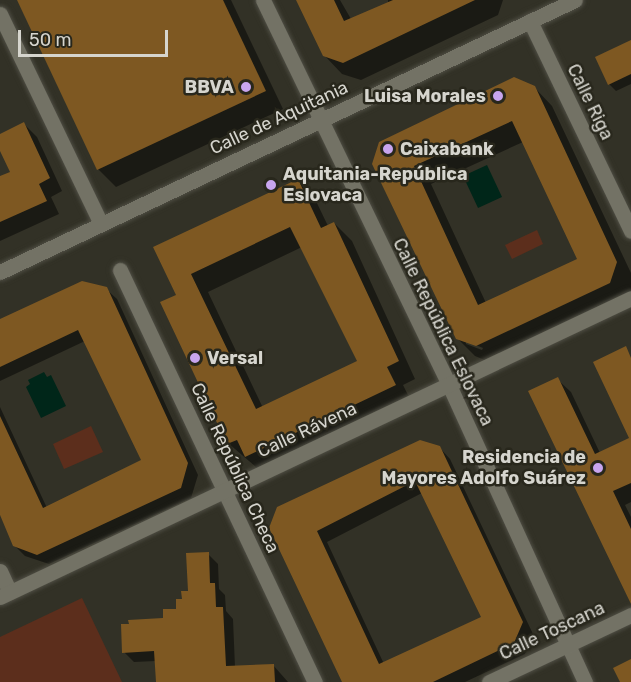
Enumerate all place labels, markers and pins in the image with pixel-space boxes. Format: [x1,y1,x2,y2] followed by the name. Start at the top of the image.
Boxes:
[185,76,234,98] place label: BBVA
[239,80,253,94] marker: BBVA
[364,85,486,107] place label: Luisa Morales
[491,89,505,103] marker: Luisa Morales
[400,138,494,160] place label: Caixabank
[381,142,395,156] marker: Caixabank
[283,164,468,207] place label: Aquitania-República Eslovaca
[264,178,278,192] marker: Aquitania-República Eslovaca
[207,347,263,369] place label: Versal
[188,351,202,365] marker: Versal
[381,447,586,490] place label: Residencia de Mayores Adolfo Suárez
[591,461,605,475] marker: Residencia de Mayores Adolfo Suárez

